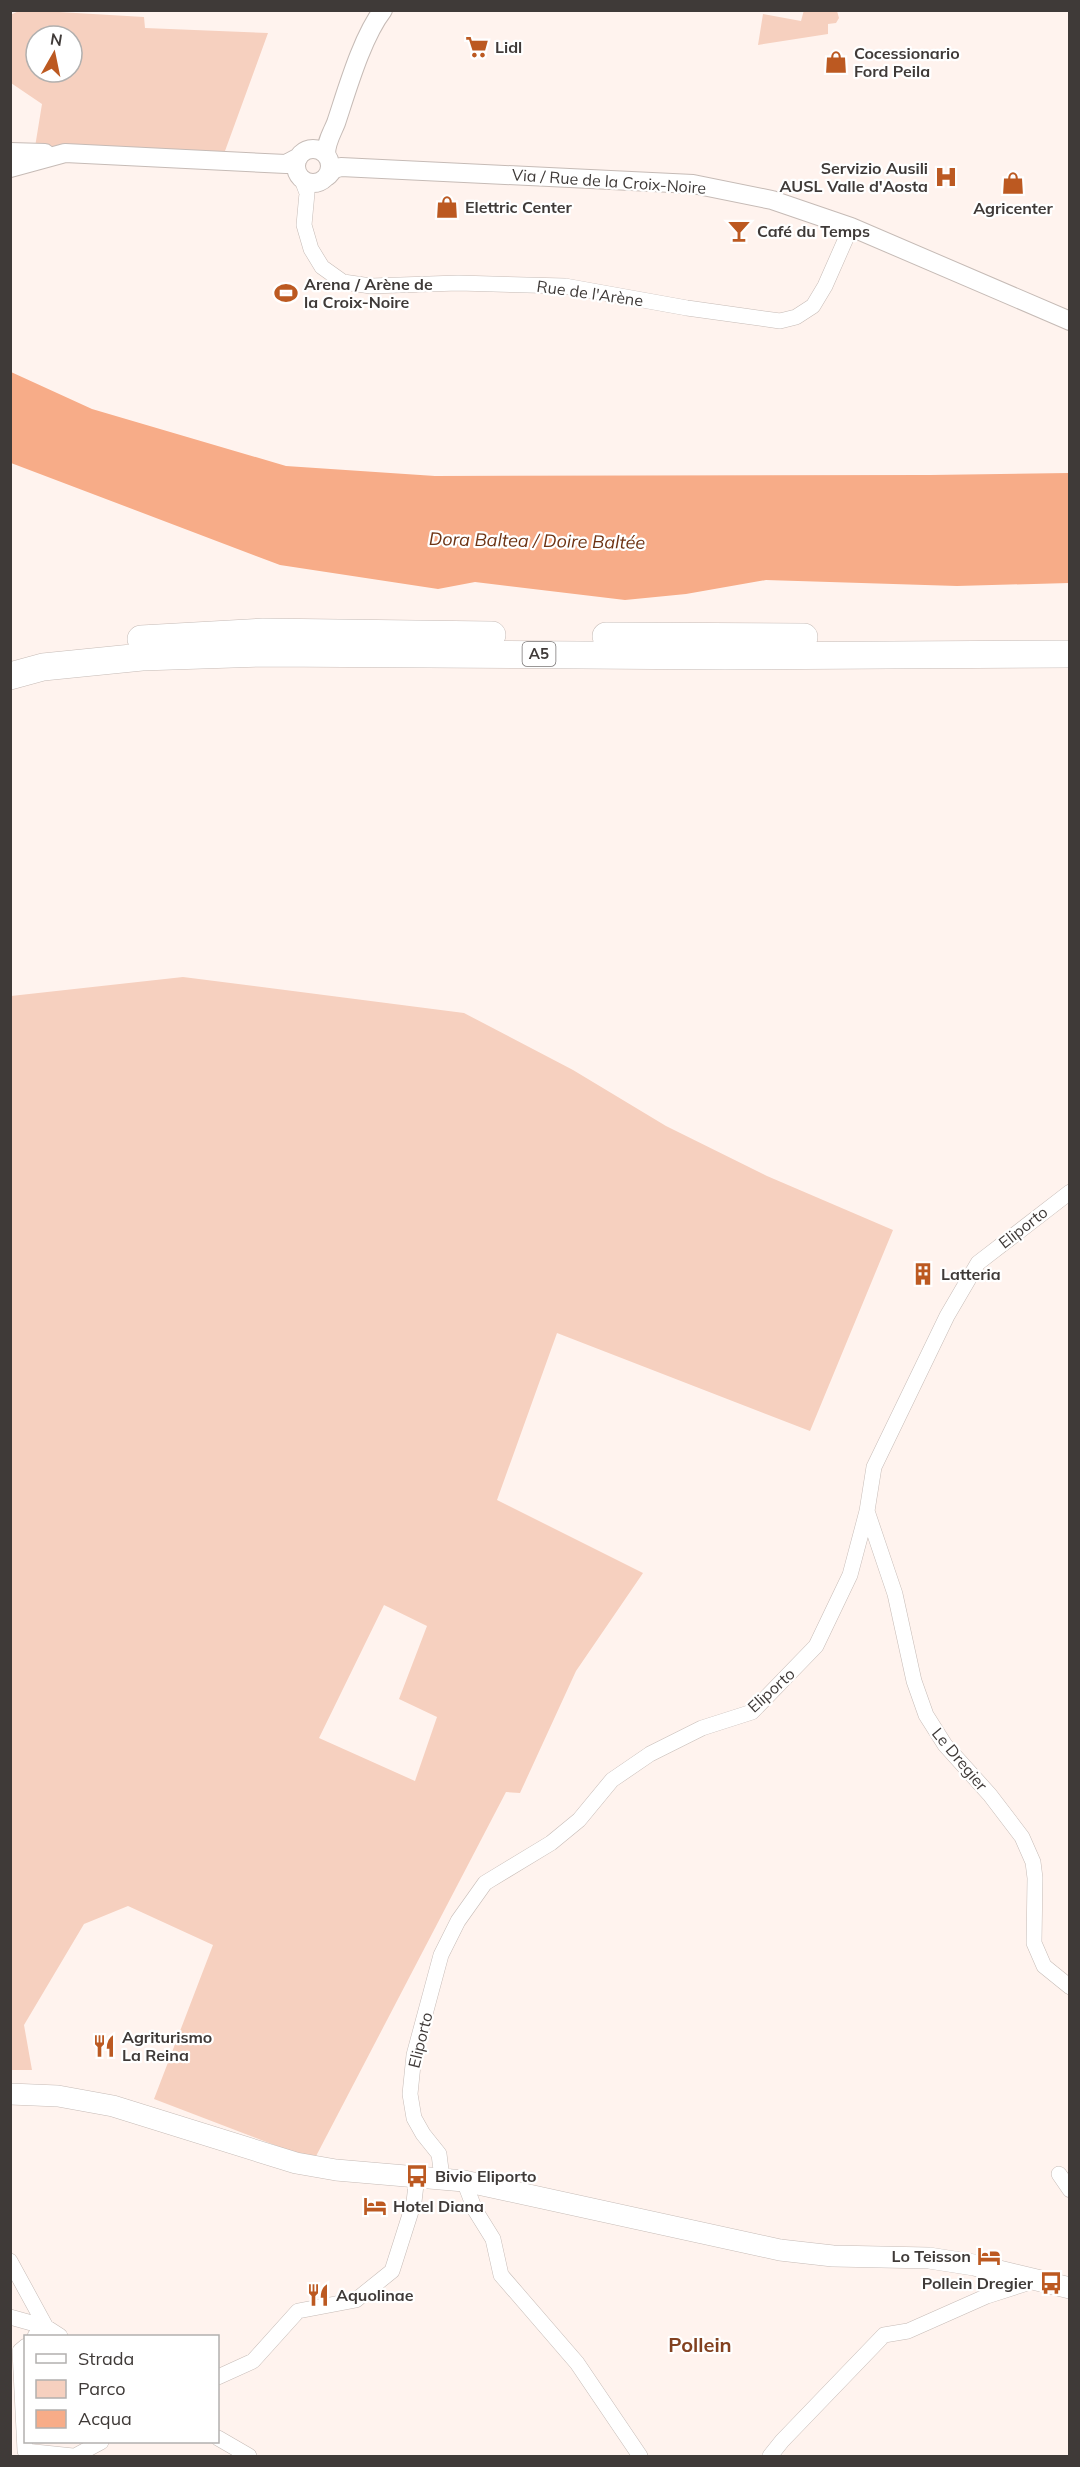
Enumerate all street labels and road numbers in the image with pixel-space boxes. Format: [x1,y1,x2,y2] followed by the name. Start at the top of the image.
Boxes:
[511,164,707,198] street label: Via / Rue de la Croix-Noire
[535,276,645,310] street label: Rue de l'Arène
[522,642,556,666] road number: A5
[995,1202,1051,1252] street label: Eliporto
[743,1664,799,1716] street label: Eliporto
[928,1724,992,1795] street label: Le Dregier
[403,2010,437,2070] street label: Eliporto

